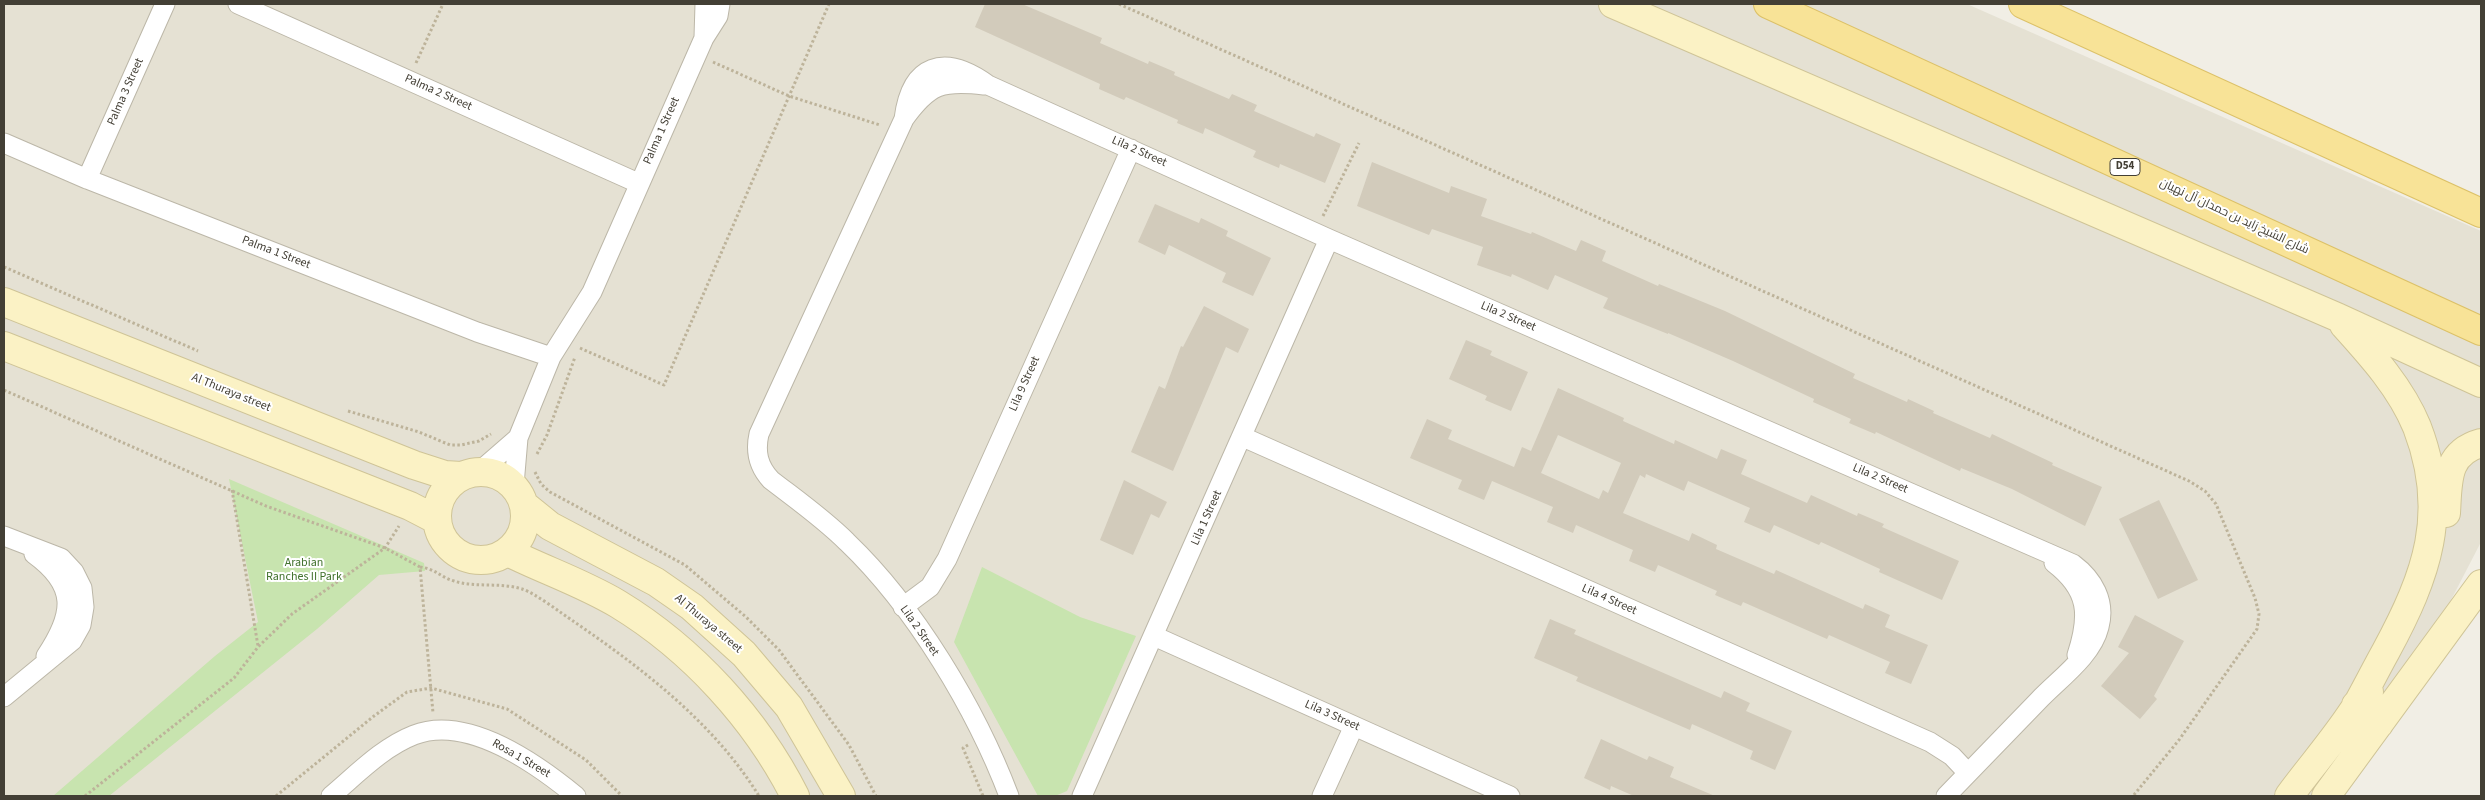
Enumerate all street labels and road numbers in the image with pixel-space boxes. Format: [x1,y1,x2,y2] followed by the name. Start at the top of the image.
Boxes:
[105,56,147,128] street label: Palma 3 Street
[402,72,474,114] street label: Palma 2 Street
[641,95,683,167] street label: Palma 1 Street
[1109,133,1169,171] street label: Lila 2 Street
[2110,158,2140,176] road number: D54
[2157,176,2311,258] street label: شارع الشيخ زايد بن حمدان آل نهيان
[240,233,312,273] street label: Palma 1 Street
[1478,299,1538,335] street label: Lila 2 Street
[1006,354,1044,414] street label: Lila 9 Street
[189,371,273,415] street label: Al Thuraya street
[1850,461,1910,497] street label: Lila 2 Street
[1188,488,1226,548] street label: Lila 1 Street
[1579,581,1639,619] street label: Lila 4 Street
[671,592,745,656] street label: Al Thuraya street
[896,603,942,659] street label: Lila 2 Street
[1302,697,1362,735] street label: Lila 3 Street
[489,736,553,782] street label: Rosa 1 Street

